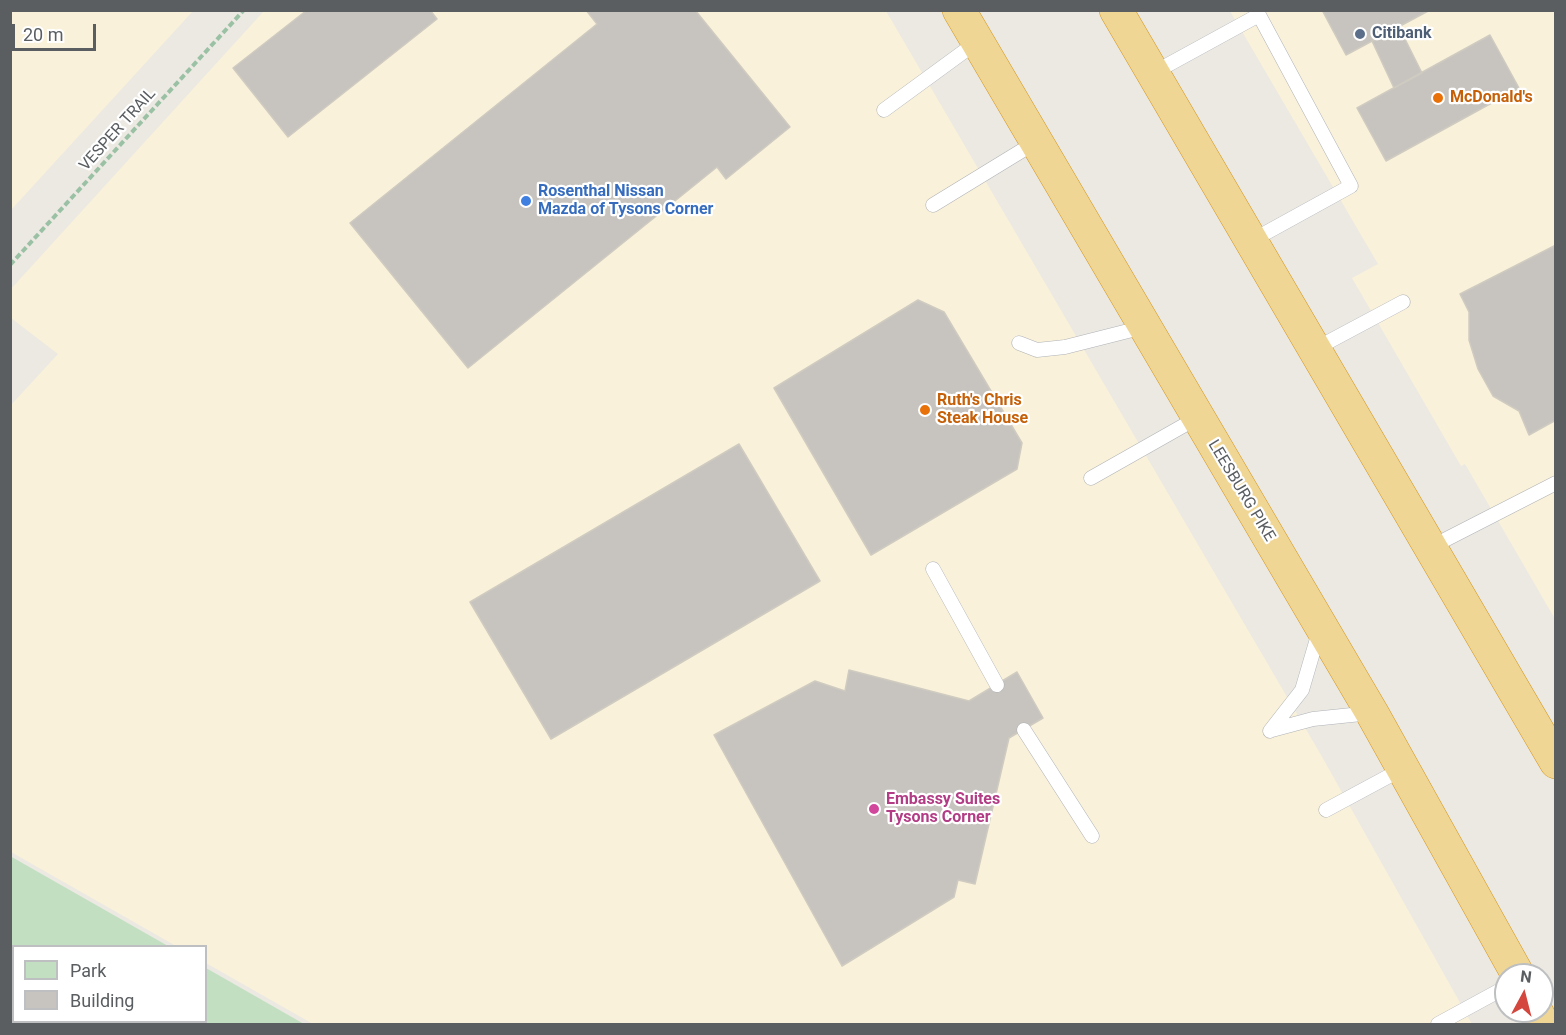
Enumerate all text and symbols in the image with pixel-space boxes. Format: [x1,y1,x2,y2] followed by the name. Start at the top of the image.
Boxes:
[15,12,99,50] scale bar
[23,24,63,45] text: 20 m
[1372,24,1431,44] place label: Citibank
[1353,27,1367,41] marker: Citibank
[76,85,160,175] street label: VESPER TRAIL
[1450,88,1533,108] place label: McDonald's
[1431,91,1445,105] marker: McDonald's
[538,182,713,220] place label: Rosenthal Nissan Mazda of Tysons Corner
[519,194,533,208] marker: Rosenthal Nissan Mazda of Tysons Corner
[937,391,1028,429] place label: Ruth's Chris Steak House
[918,403,932,417] marker: Ruth's Chris Steak House
[1203,437,1279,545] street label: LEESBURG PIKE
[886,790,1000,828] place label: Embassy Suites Tysons Corner
[867,802,881,816] marker: Embassy Suites Tysons Corner
[12,945,207,1023] legend
[70,960,106,981] text: Park
[1494,963,1554,1023] north arrow
[1519,967,1533,987] text: N
[70,990,134,1011] text: Building

